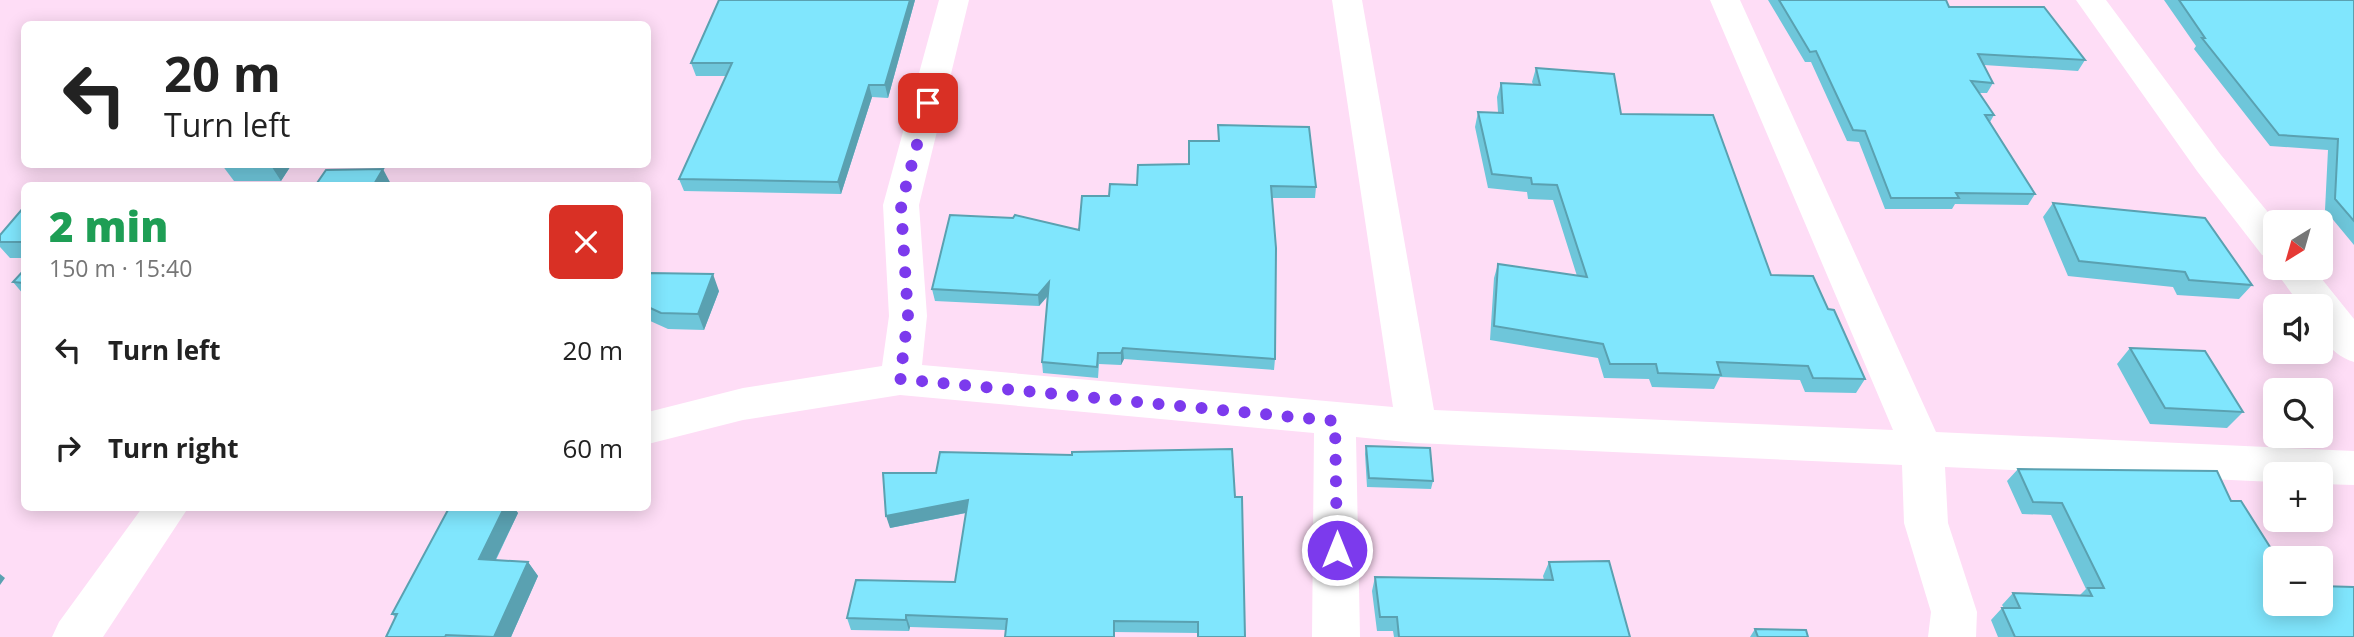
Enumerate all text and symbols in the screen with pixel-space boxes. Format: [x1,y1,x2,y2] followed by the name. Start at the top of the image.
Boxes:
[164,40,281,106] text: 20 m
[49,49,140,140] icon: left
[898,73,958,133] pin
[909,84,947,122] icon: arrive
[164,103,290,146] text: Turn left
[49,197,168,254] text: 2 min
[549,205,623,279] button: close
[2263,210,2333,280] north arrow
[2263,210,2333,616] map controls
[49,252,192,284] text: 150 m · 15:40
[2263,294,2333,364] button: sound
[49,331,87,369] icon: left
[108,332,220,368] text: Turn left
[562,332,623,368] text: 20 m
[2263,378,2333,448] button: search
[49,429,87,467] icon: right
[108,430,239,466] text: Turn right
[562,430,623,466] text: 60 m
[2263,462,2333,532] button: +
[1300,513,1374,587] position arrow
[2263,546,2333,616] button: −

